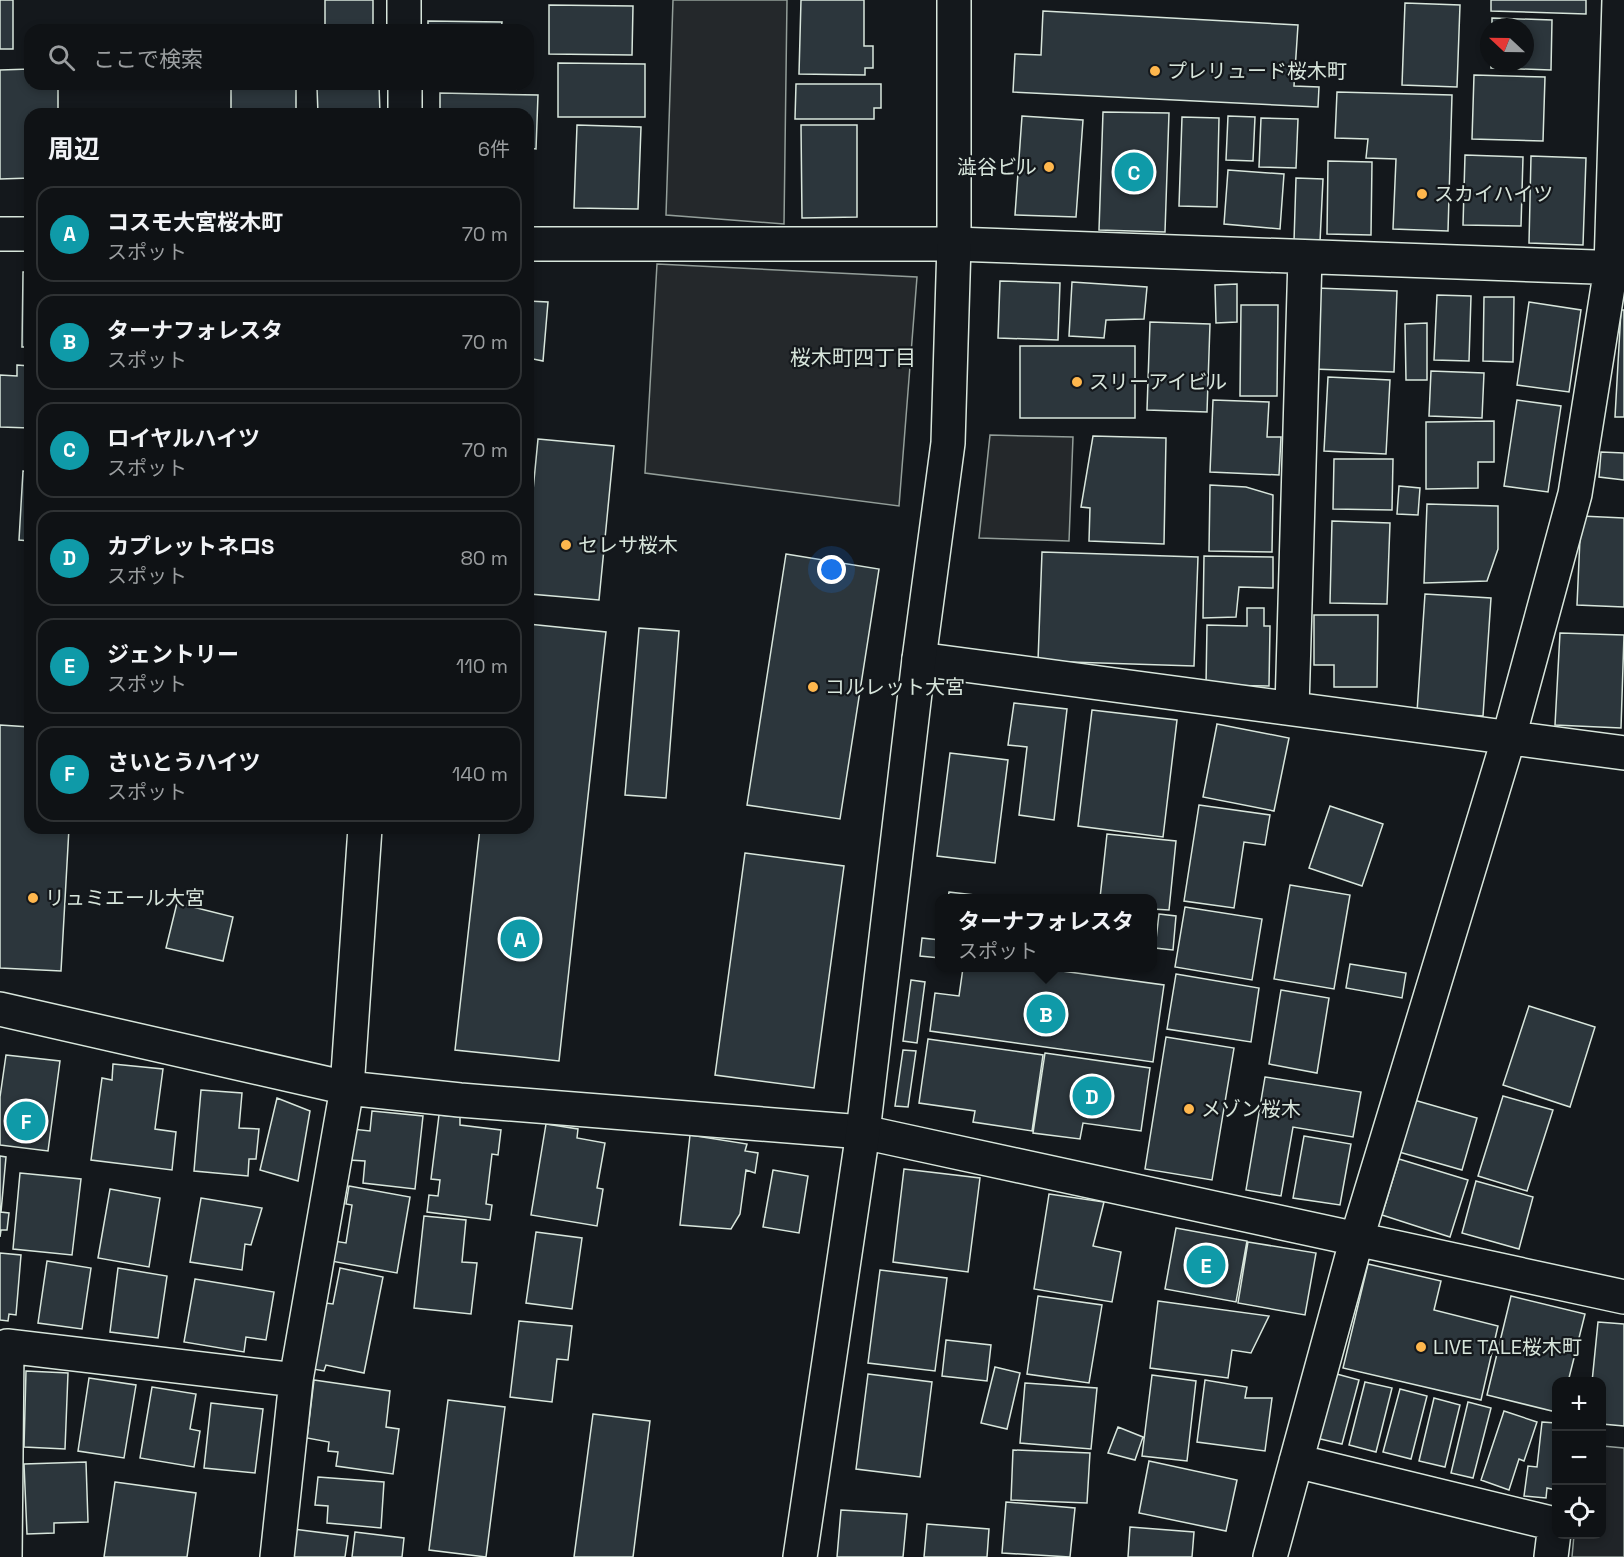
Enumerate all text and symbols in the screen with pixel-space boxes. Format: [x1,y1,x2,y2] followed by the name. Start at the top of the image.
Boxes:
[1480,18,1534,72] north arrow
[24,24,534,90] search box
[45,41,78,74] icon: search
[93,45,203,73] text: ここで検索
[1167,58,1347,84] place label: プレリュード桜木町
[1148,64,1162,78] marker: プレリュード桜木町
[48,132,100,166] text: 周辺
[478,136,510,162] text: 6件
[1114,150,1154,195] pin: C
[957,154,1037,180] place label: 澁谷ビル
[1042,160,1056,174] marker: 澁谷ビル
[1434,181,1553,207] place label: スカイハイツ
[1415,187,1429,201] marker: スカイハイツ
[107,208,283,236] text: コスモ大宮桜木町
[63,221,76,247] text: A
[462,221,508,247] text: 70 m
[107,239,187,265] text: スポット
[107,316,283,344] text: ターナフォレスタ
[63,329,76,355] text: B
[462,329,508,355] text: 70 m
[790,344,916,371] district label: 桜木町四丁目
[107,347,187,373] text: スポット
[1089,369,1227,395] place label: スリーアイビル
[1070,375,1084,389] marker: スリーアイビル
[107,424,260,452] text: ロイヤルハイツ
[63,437,76,463] text: C
[462,437,508,463] text: 70 m
[107,455,187,481] text: スポット
[107,532,274,560] text: カプレットネロS
[578,532,678,558] place label: セレサ桜木
[559,538,573,552] marker: セレサ桜木
[63,545,76,571] text: D
[460,545,508,571] text: 80 m
[817,555,846,584] your location
[107,563,187,589] text: スポット
[107,640,239,668] text: ジェントリー
[64,653,75,679] text: E
[456,653,508,679] text: 110 m
[107,671,187,697] text: スポット
[825,674,965,700] place label: コルレット大宮
[806,680,820,694] marker: コルレット大宮
[107,748,261,776] text: さいとうハイツ
[64,761,75,787] text: F
[452,761,508,787] text: 140 m
[107,779,187,805] text: スポット
[45,885,205,911] place label: リュミエール大宮
[26,891,40,905] marker: リュミエール大宮
[935,894,1157,972] popup
[958,907,1134,935] text: ターナフォレスタ
[500,916,540,962] pin: A
[958,938,1038,964] text: スポット
[1026,992,1066,1036] pin: B
[1072,1074,1112,1118] pin: D
[1201,1096,1301,1122] place label: メゾン桜木
[6,1098,46,1144] pin: F
[1182,1102,1196,1116] marker: メゾン桜木
[1186,1242,1226,1288] pin: E
[1433,1334,1582,1360] place label: LIVE TALE桜木町
[1414,1340,1428,1354] marker: LIVE TALE桜木町
[1552,1377,1606,1539] map controls
[1552,1377,1606,1431] button: +
[1552,1431,1606,1485] button: −
[1552,1485,1606,1539] button: locate

